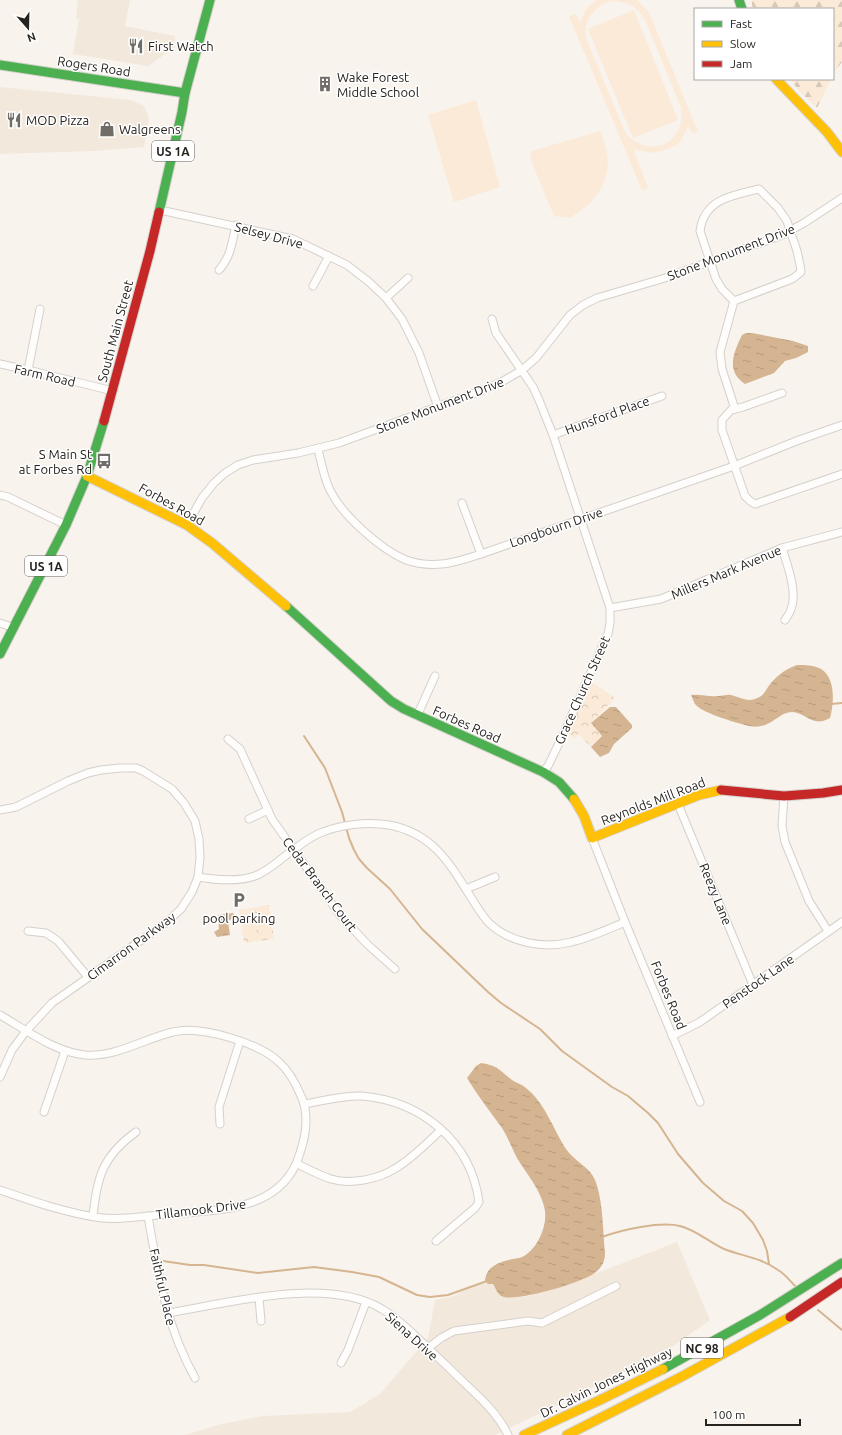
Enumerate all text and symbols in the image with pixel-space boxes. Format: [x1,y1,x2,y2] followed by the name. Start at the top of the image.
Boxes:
[8,8,48,48] north arrow
[694,8,834,80] legend
[730,17,752,30] text: Fast
[26,30,37,44] text: N
[127,37,145,55] restaurant icon: First Watch
[730,37,756,50] text: Slow
[148,39,214,53] place label: First Watch
[56,53,132,79] street label: Rogers Road
[730,57,752,70] text: Jam
[337,70,420,99] place label: Wake Forest Middle School
[316,75,334,93] building icon: Wake Forest Middle School
[5,111,23,129] restaurant icon: MOD Pizza
[26,113,89,127] place label: MOD Pizza
[98,120,116,138] shop icon: Walgreens
[119,122,181,136] place label: Walgreens
[152,141,194,161] road number: US 1A
[233,219,305,251] street label: Selsey Drive
[665,221,797,283] street label: Stone Monument Drive
[95,278,135,384] street label: South Main Street
[13,361,77,389] street label: Farm Road
[374,374,506,436] street label: Stone Monument Drive
[563,393,651,437] street label: Hunsford Place
[19,447,92,476] place label: S Main St at Forbes Rd
[95,452,113,470] bus stop icon: S Main St at Forbes Rd
[137,480,207,528] street label: Forbes Road
[507,504,605,550] street label: Longbourn Drive
[669,542,783,602] street label: Millers Mark Avenue
[25,556,67,576] road number: US 1A
[552,634,612,746] street label: Grace Church Street
[431,703,503,745] street label: Forbes Road
[599,775,707,827] street label: Reynolds Mill Road
[280,834,360,934] street label: Cedar Branch Court
[697,861,735,927] street label: Reezy Lane
[230,891,248,909] parking icon: pool parking
[84,909,178,983] street label: Cimarron Parkway
[202,911,276,925] place label: pool parking
[720,951,796,1011] street label: Penstock Lane
[649,959,689,1031] street label: Forbes Road
[155,1197,247,1221] street label: Tillamook Drive
[147,1247,179,1327] street label: Faithful Place
[383,1309,441,1363] street label: Siena Drive
[681,1338,723,1358] road number: NC 98
[538,1344,674,1420] street label: Dr. Calvin Jones Highway
[706,1401,800,1427] scale bar
[712,1408,745,1421] text: 100 m

